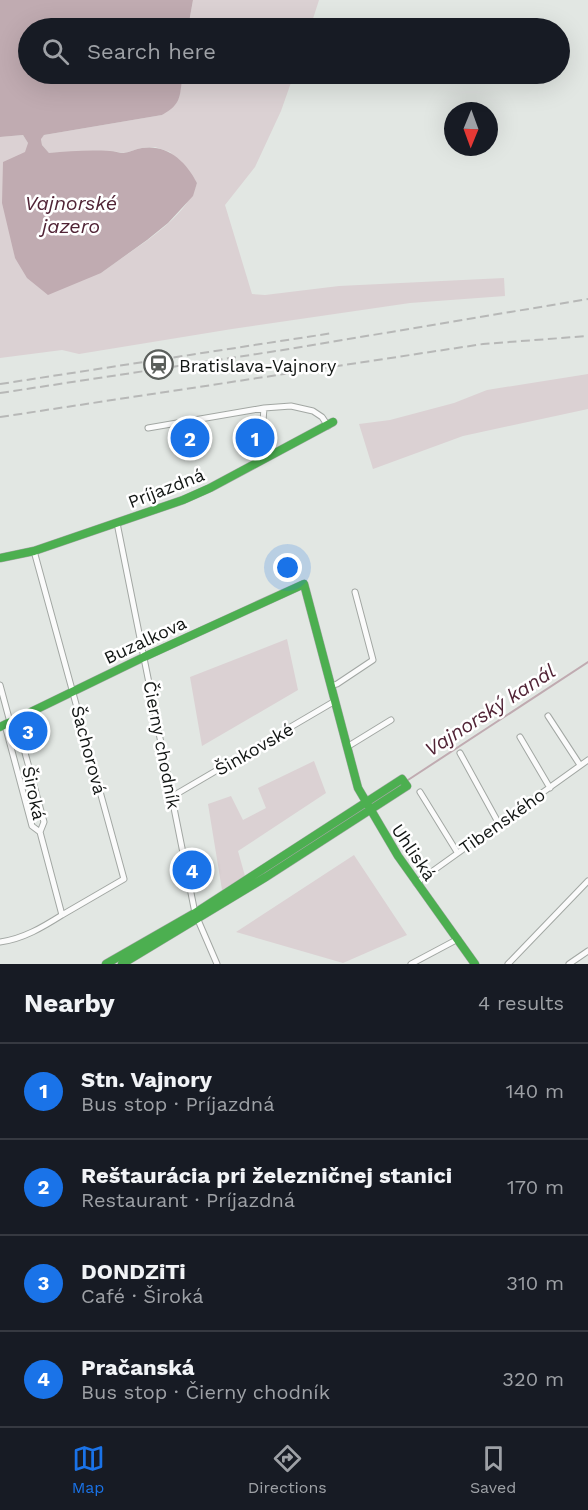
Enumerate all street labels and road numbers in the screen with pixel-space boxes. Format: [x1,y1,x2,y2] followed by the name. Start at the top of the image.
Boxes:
[125,464,207,512] street label: Príjazdná
[101,612,189,668] street label: Buzalkova
[139,679,185,811] street label: Čierny chodník
[67,703,111,797] street label: Šachorová
[211,718,297,780] street label: Šinkovské
[18,764,50,822] street label: Široká
[455,784,549,858] street label: Tibenského
[387,820,441,884] street label: Uhliská

